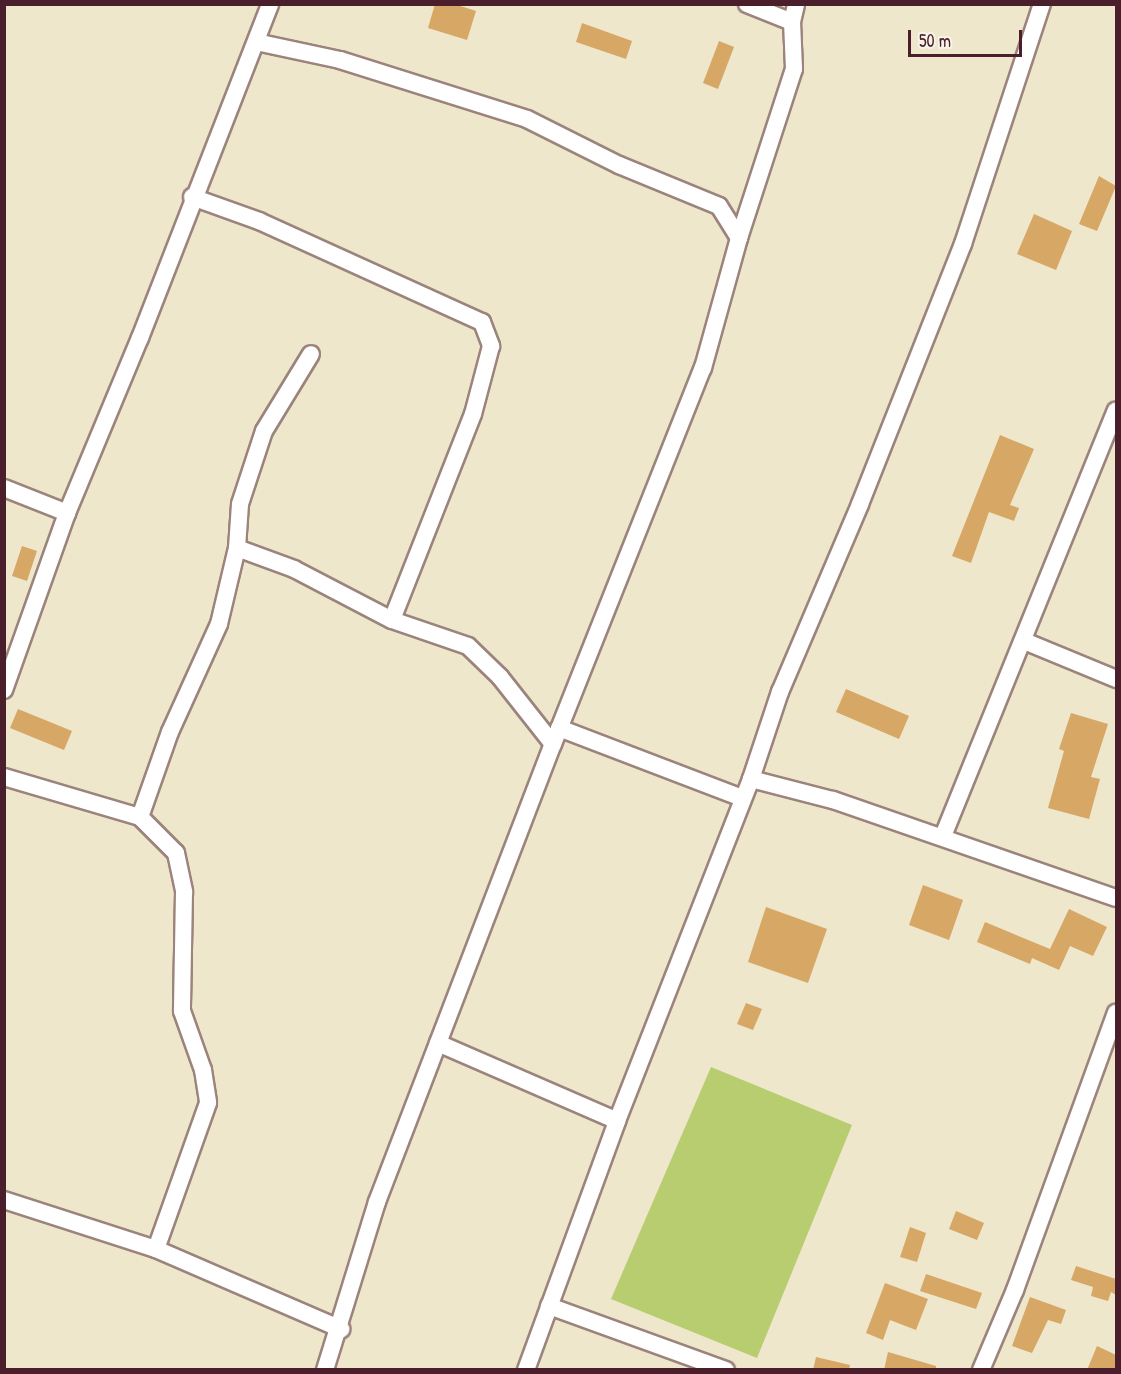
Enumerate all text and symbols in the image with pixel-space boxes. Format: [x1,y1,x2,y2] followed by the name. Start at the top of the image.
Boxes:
[911,18,1025,56] scale bar
[919,28,951,53] text: 50 m

